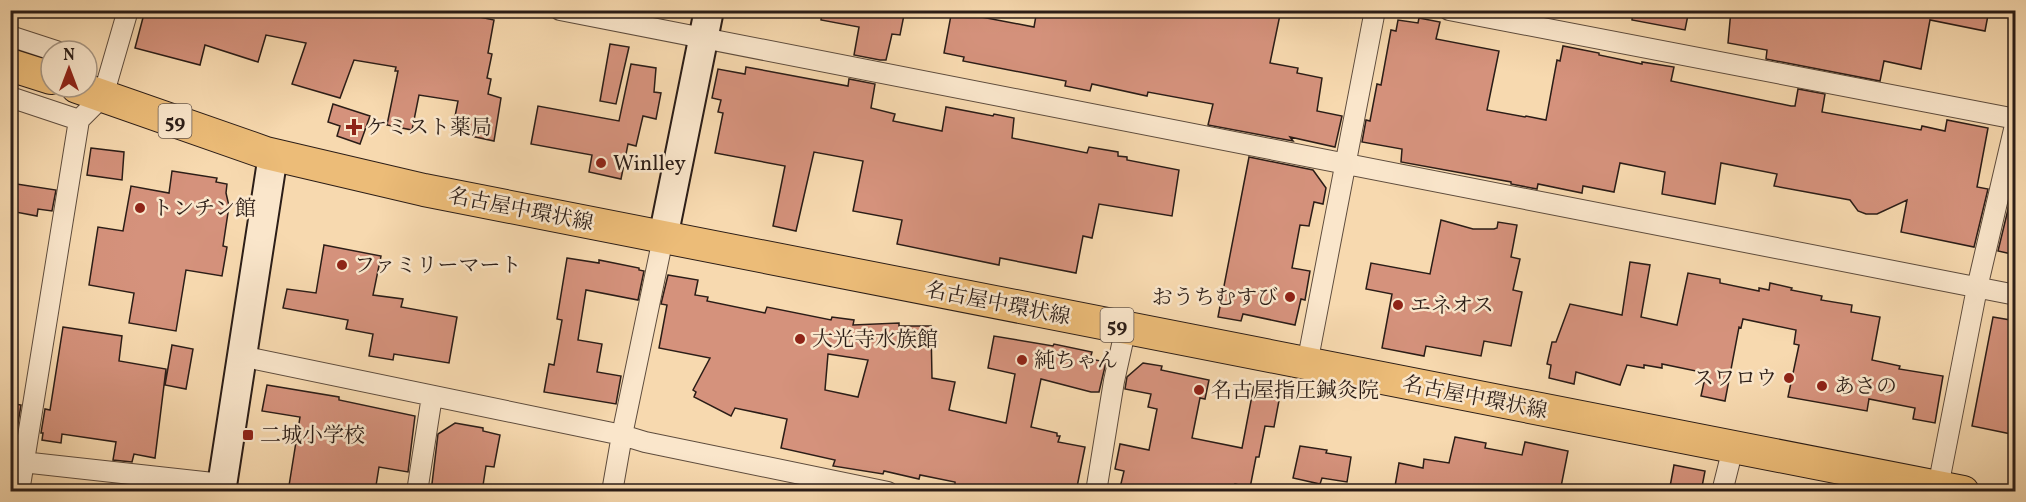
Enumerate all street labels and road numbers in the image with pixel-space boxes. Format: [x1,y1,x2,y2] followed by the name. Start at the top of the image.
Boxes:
[158,104,192,138] road number: 59
[446,182,596,239] street label: 名古屋中環状線
[923,276,1073,333] street label: 名古屋中環状線
[1100,308,1134,342] road number: 59
[1400,370,1550,427] street label: 名古屋中環状線

